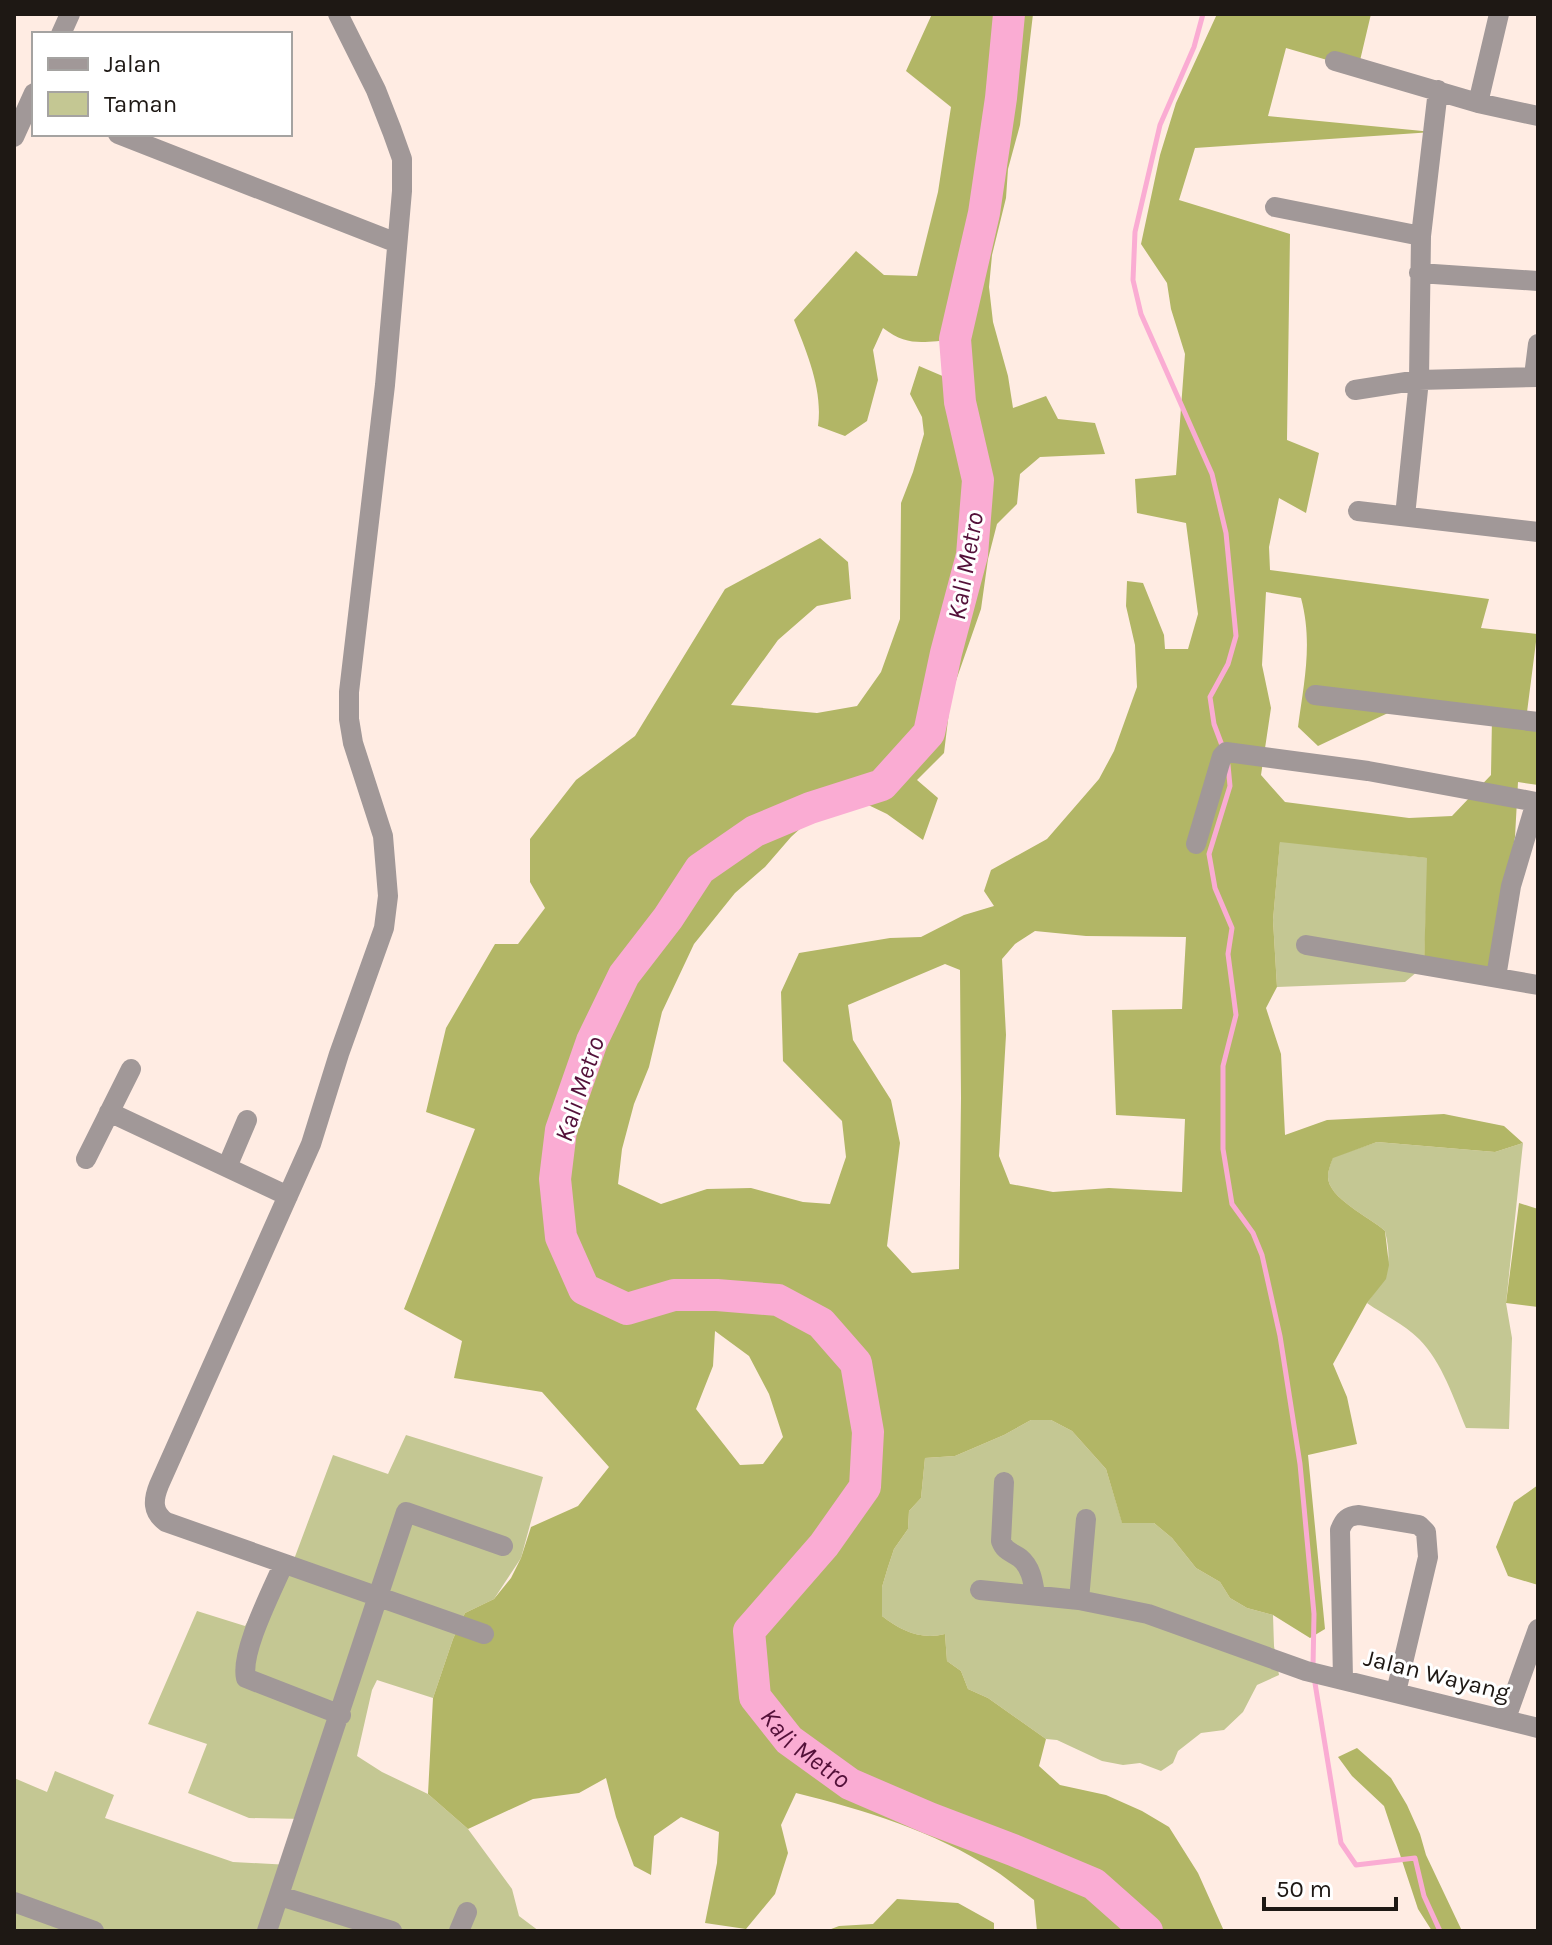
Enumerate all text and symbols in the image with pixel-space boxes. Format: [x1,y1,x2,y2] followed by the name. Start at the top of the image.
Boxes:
[32,32,292,136] legend
[104,50,161,78] text: Jalan
[104,90,177,118] text: Taman
[941,510,990,622] water label: Kali Metro
[548,1032,611,1146] water label: Kali Metro
[1361,1643,1513,1707] street label: Jalan Wayang
[754,1702,856,1795] water label: Kali Metro
[1264,1861,1396,1911] scale bar
[1276,1875,1332,1903] text: 50 m

